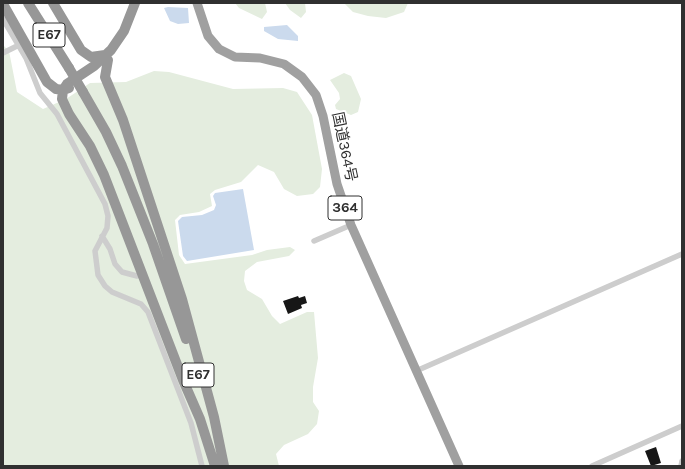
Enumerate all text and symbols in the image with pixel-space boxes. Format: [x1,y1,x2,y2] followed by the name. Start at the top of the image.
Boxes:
[33,23,65,47] road number: E67
[328,110,360,184] street label: 国道364号
[328,196,362,220] road number: 364
[182,363,214,387] road number: E67

